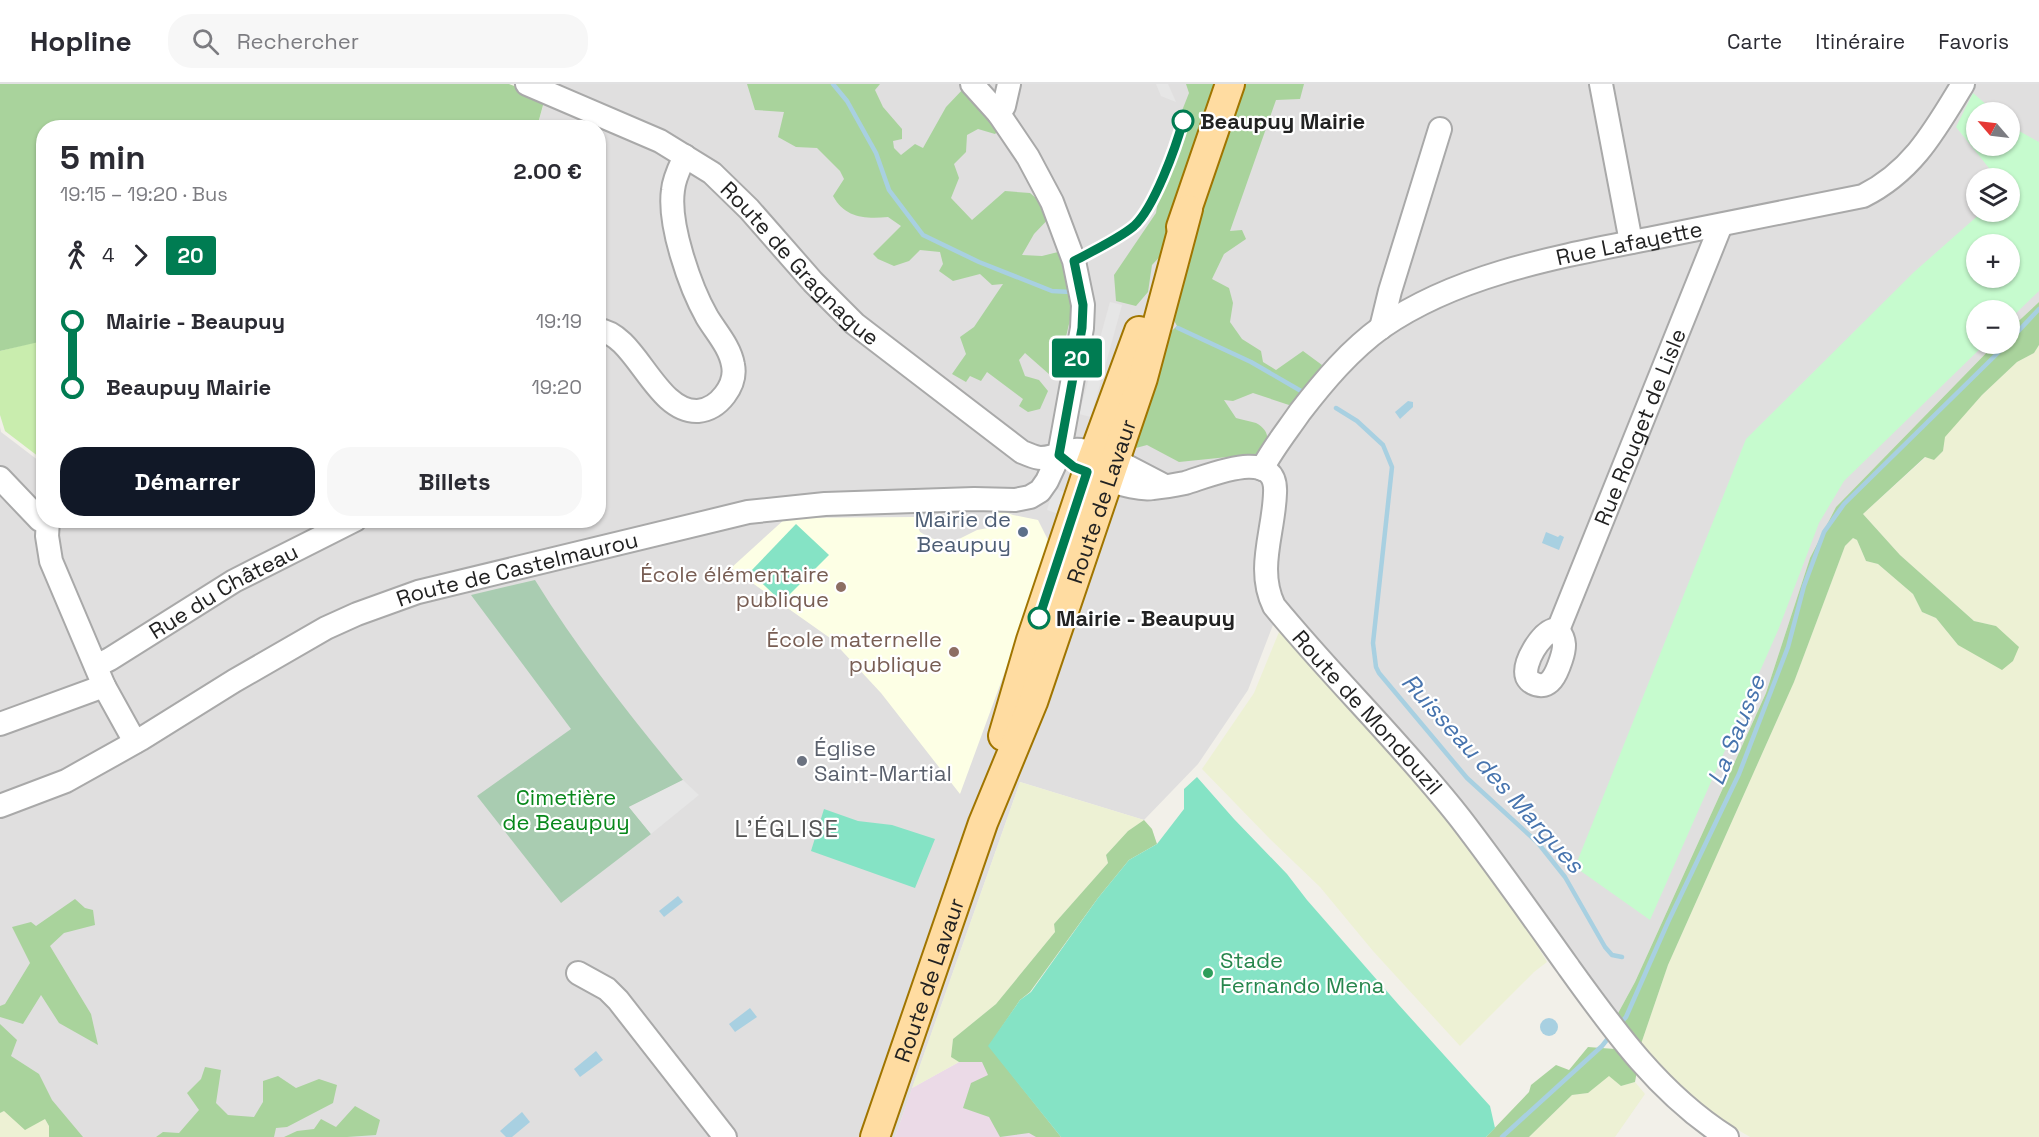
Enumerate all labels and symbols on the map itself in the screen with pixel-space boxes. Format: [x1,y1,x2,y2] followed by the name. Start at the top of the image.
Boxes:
[1966,102,2020,156] north arrow
[1200,107,1365,135] place label: Beaupuy Mairie
[1172,110,1194,132] marker: Beaupuy Mairie
[715,175,885,352] street label: Route de Gragnague
[1553,214,1705,271] street label: Rue Lafayette
[1588,324,1692,529] street label: Rue Rouget de Lisle
[1050,338,1104,378] line badge: 20
[1060,415,1142,587] street label: Route de Lavaur
[914,505,1011,558] place label: Mairie de Beaupuy
[392,525,641,613] street label: Route de Castelmaurou
[1016,525,1030,539] marker: Mairie de Beaupuy
[144,537,302,645] street label: Rue du Château
[640,560,829,613] place label: École élémentaire publique
[834,580,848,594] marker: École élémentaire publique
[1056,604,1235,632] place label: Mairie - Beaupuy
[1028,607,1050,629] marker: Mairie - Beaupuy
[1286,624,1449,800] street label: Route de Mondouzil
[767,625,942,678] place label: École maternelle publique
[947,645,961,659] marker: École maternelle publique
[1395,667,1592,880] water label: Ruisseau des Margues
[1700,670,1772,789] water label: La Sausse
[814,734,952,787] place label: Église Saint-Martial
[795,754,809,768] marker: Église Saint-Martial
[502,783,630,836] park label: Cimetière de Beaupuy
[734,813,840,844] district label: L'ÉGLISE
[888,894,970,1066] street label: Route de Lavaur
[1220,946,1385,999] place label: Stade Fernando Mena
[1201,966,1215,980] marker: Stade Fernando Mena

